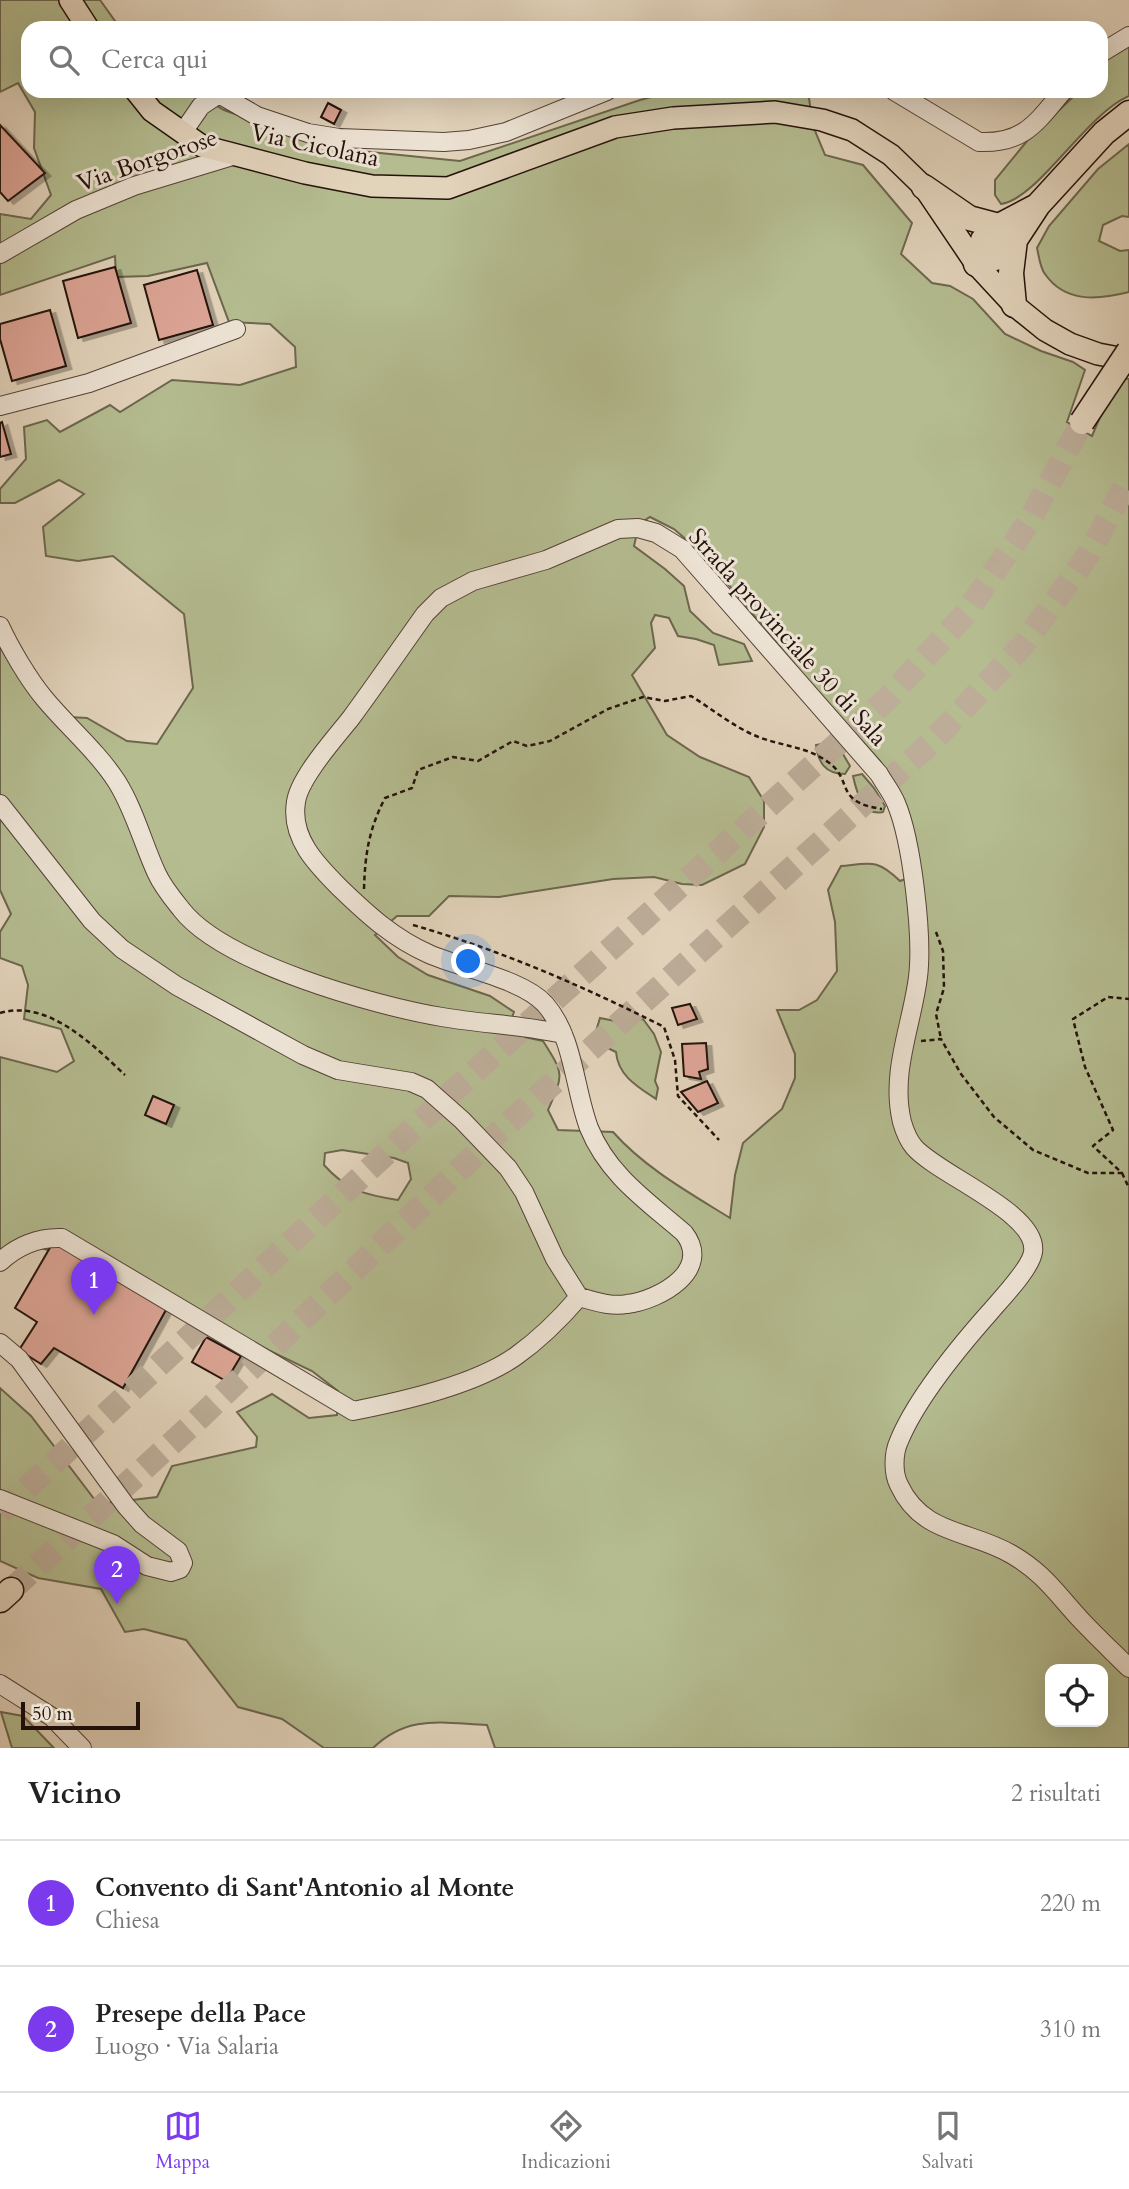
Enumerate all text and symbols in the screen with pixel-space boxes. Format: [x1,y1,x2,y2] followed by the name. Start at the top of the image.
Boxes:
[21,21,1108,98] search box
[45,41,83,79] icon: search
[101,42,208,77] text: Cerca qui
[248,116,383,175] street label: Via Cicolana
[73,121,222,200] street label: Via Borgorose
[681,521,895,754] street label: Strada provinciale 30 di Sala
[451,944,485,978] your location
[71,1257,117,1315] pin: 1
[94,1546,140,1604] pin: 2
[1045,1664,1108,1727] map controls
[1045,1664,1108,1727] button: locate
[21,1699,140,1731] scale bar
[32,1701,73,1727] text: 50 m
[28,1773,121,1814] text: Vicino
[1011,1778,1101,1809] text: 2 risultati
[95,1870,514,1905] text: Convento di Sant'Antonio al Monte
[45,1888,57,1919] text: 1
[1040,1888,1101,1919] text: 220 m
[95,1905,160,1936] text: Chiesa
[95,1996,306,2031] text: Presepe della Pace
[45,2014,57,2045] text: 2
[1040,2014,1101,2045] text: 310 m
[95,2031,279,2062] text: Luogo · Via Salaria
[155,2107,210,2175] tab: Mappa
[521,2107,611,2175] tab: Indicazioni
[922,2107,974,2175] tab: Salvati

